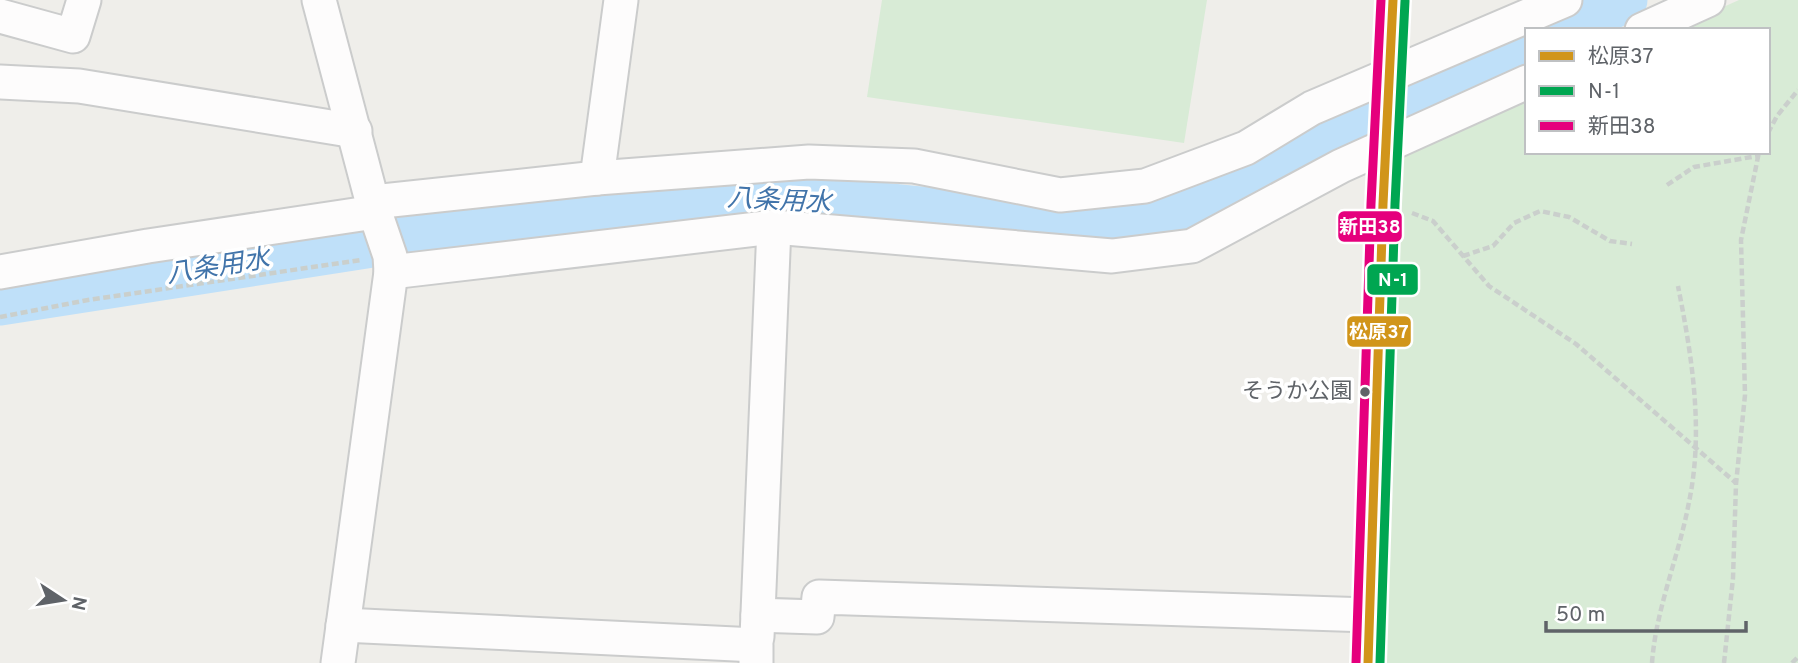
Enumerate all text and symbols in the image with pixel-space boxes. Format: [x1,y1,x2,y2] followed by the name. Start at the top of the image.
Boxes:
[1525,28,1770,154] legend
[1588,44,1653,71] text: 松原37
[1588,79,1620,106] text: N-1
[1588,114,1655,141] text: 新田38
[726,183,835,221] water label: 八条用水
[1337,210,1403,243] line badge: 新田38
[1339,216,1401,240] text: 新田38
[164,243,275,292] water label: 八条用水
[1366,263,1419,296] line badge: N-1
[1378,269,1408,293] text: N-1
[1346,315,1412,348] line badge: 松原37
[1349,321,1409,345] text: 松原37
[1242,379,1352,406] place label: そうか公園
[1358,385,1372,399] marker: そうか公園
[28,565,98,635] north arrow
[1546,590,1745,634] scale bar
[65,594,91,612] text: N
[1556,602,1605,629] text: 50 m

